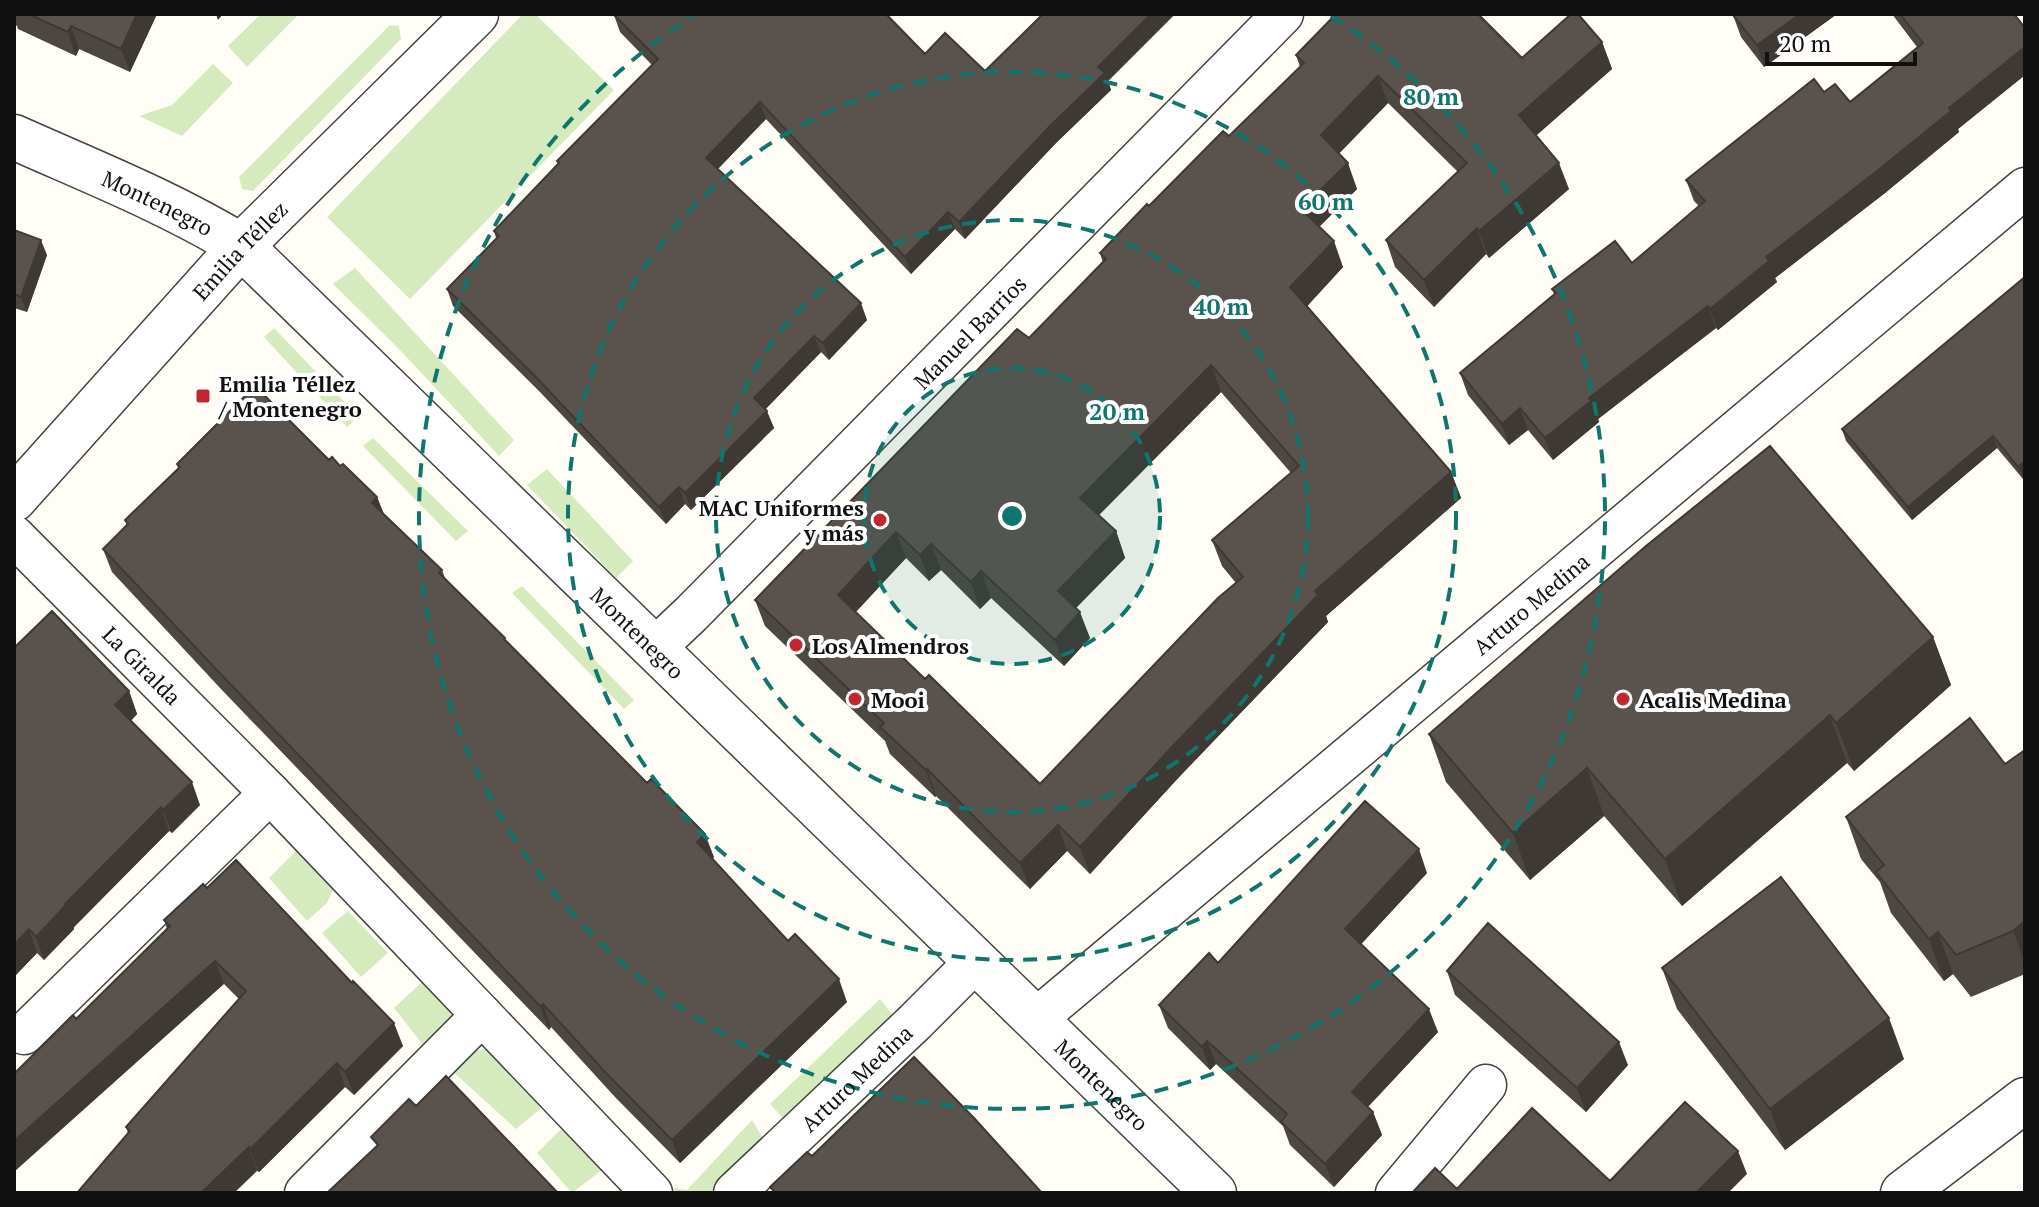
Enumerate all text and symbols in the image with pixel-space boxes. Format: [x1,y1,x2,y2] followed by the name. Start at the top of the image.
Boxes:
[1767,16,1915,66] scale bar
[1779,27,1831,59] text: 20 m
[1403,80,1459,112] text: 80 m
[98,163,219,242] street label: Montenegro
[1298,185,1354,217] text: 60 m
[185,194,293,306] street label: Emilia Téllez
[907,269,1032,395] street label: Manuel Barrios
[1193,290,1249,322] text: 40 m
[217,369,362,423] place label: Emilia Téllez / Montenegro
[194,387,212,405] marker: Emilia Téllez / Montenegro
[1089,395,1145,427] text: 20 m
[699,493,864,547] place label: MAC Uniformes y más
[998,502,1026,530] centre of rings
[871,511,889,529] marker: MAC Uniformes y más
[1466,546,1595,661] street label: Arturo Medina
[585,580,691,685] street label: Montenegro
[97,619,188,711] street label: La Giralda
[812,631,969,660] place label: Los Almendros
[787,636,805,654] marker: Los Almendros
[871,685,925,714] place label: Mooi
[1639,685,1787,714] place label: Acalis Medina
[846,690,864,708] marker: Mooi
[1614,690,1632,708] marker: Acalis Medina
[794,1018,918,1137] street label: Arturo Medina
[1049,1032,1155,1137] street label: Montenegro

